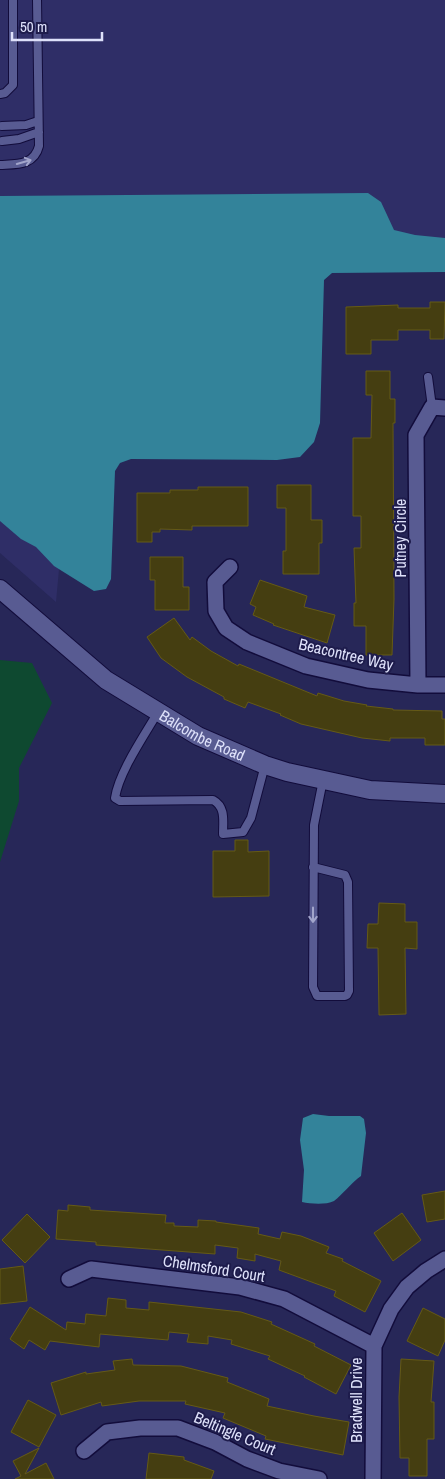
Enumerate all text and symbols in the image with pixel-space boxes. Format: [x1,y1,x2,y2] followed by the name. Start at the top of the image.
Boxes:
[12,10,102,42] scale bar
[20,16,47,37] text: 50 m
[15,157,31,166] one-way arrow
[389,499,411,577] street label: Putney Circle
[297,632,396,676] street label: Beacontree Way
[155,704,249,766] street label: Balcombe Road
[308,907,318,923] one-way arrow
[162,1249,267,1287] street label: Chelmsford Court
[345,1357,367,1443] street label: Bradwell Drive
[191,1406,280,1460] street label: Beltingle Court

